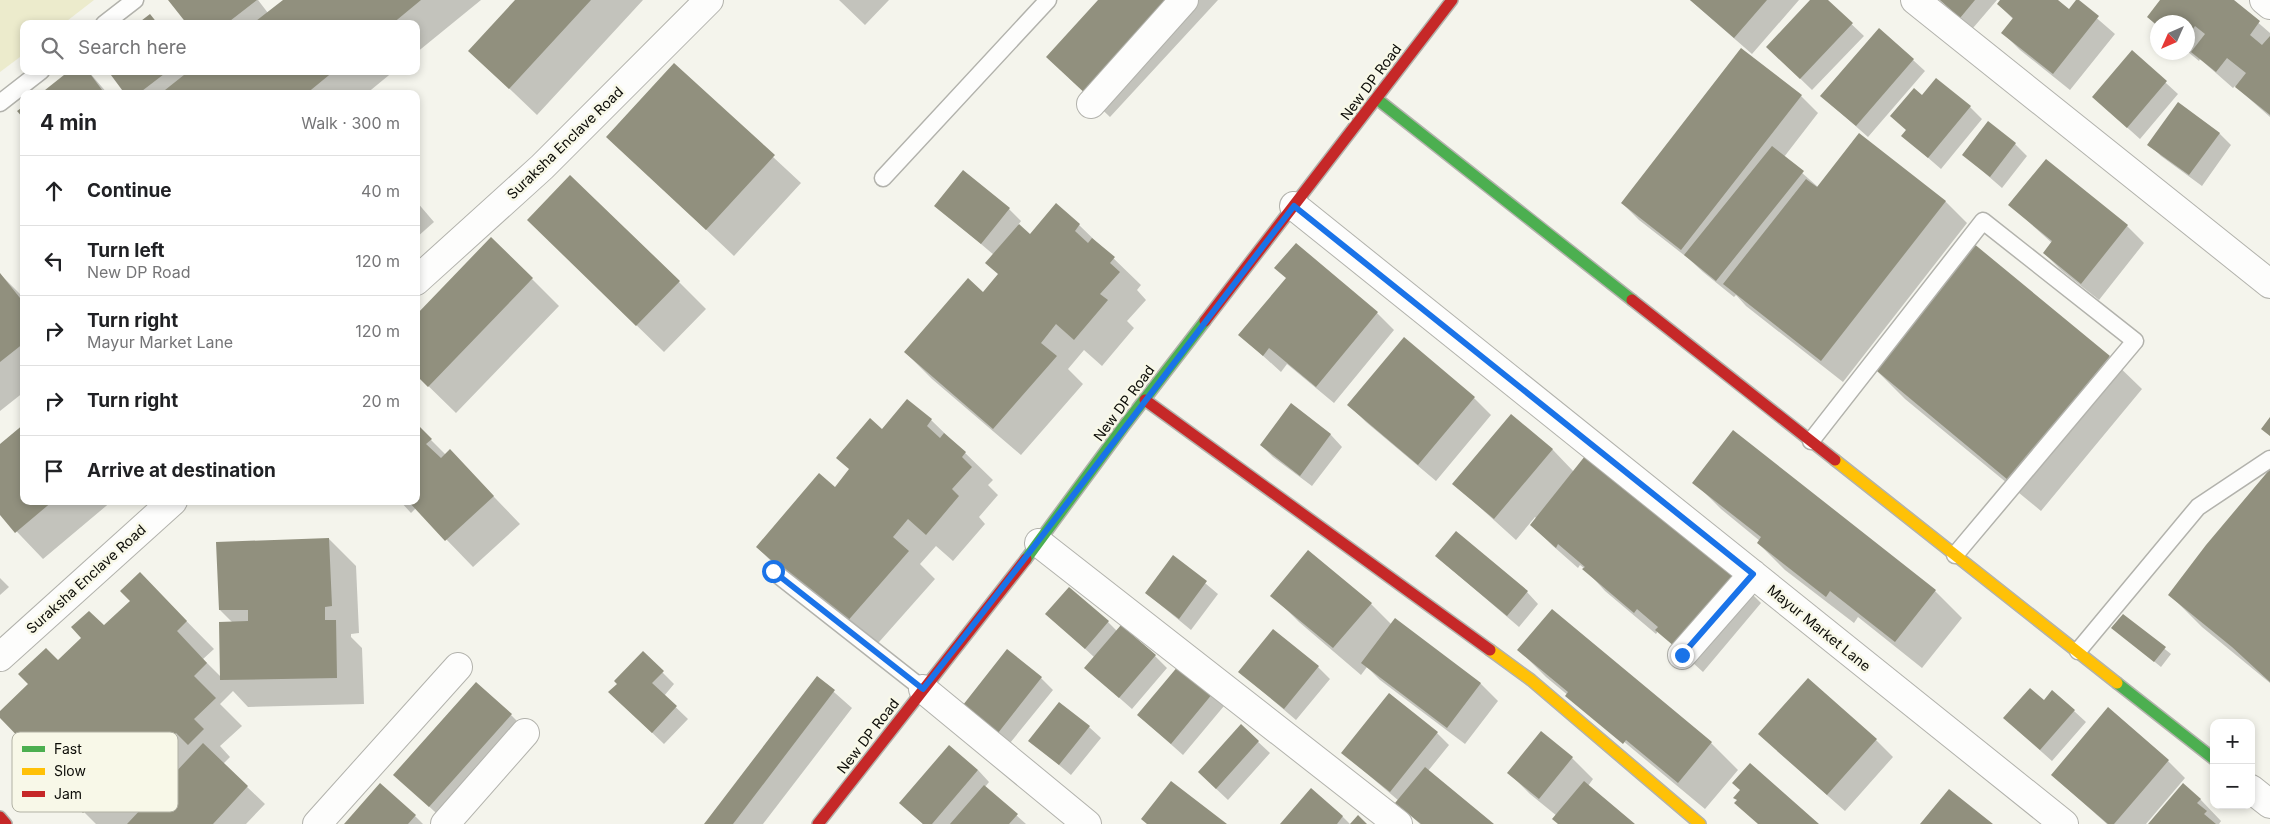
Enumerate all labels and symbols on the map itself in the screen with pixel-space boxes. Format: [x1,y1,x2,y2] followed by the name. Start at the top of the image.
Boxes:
[2150,15,2195,60] north arrow
[1337,40,1405,123] street label: New DP Road
[503,83,626,203] street label: Suraksha Enclave Road
[1090,361,1158,444] street label: New DP Road
[22,521,149,637] street label: Suraksha Enclave Road
[762,560,785,583] route start
[1764,581,1874,674] street label: Mayur Market Lane
[1671,644,1694,667] route end
[833,695,902,777] street label: New DP Road
[12,732,178,812] legend
[54,740,82,757] text: Fast
[54,762,86,779] text: Slow
[54,785,82,802] text: Jam

